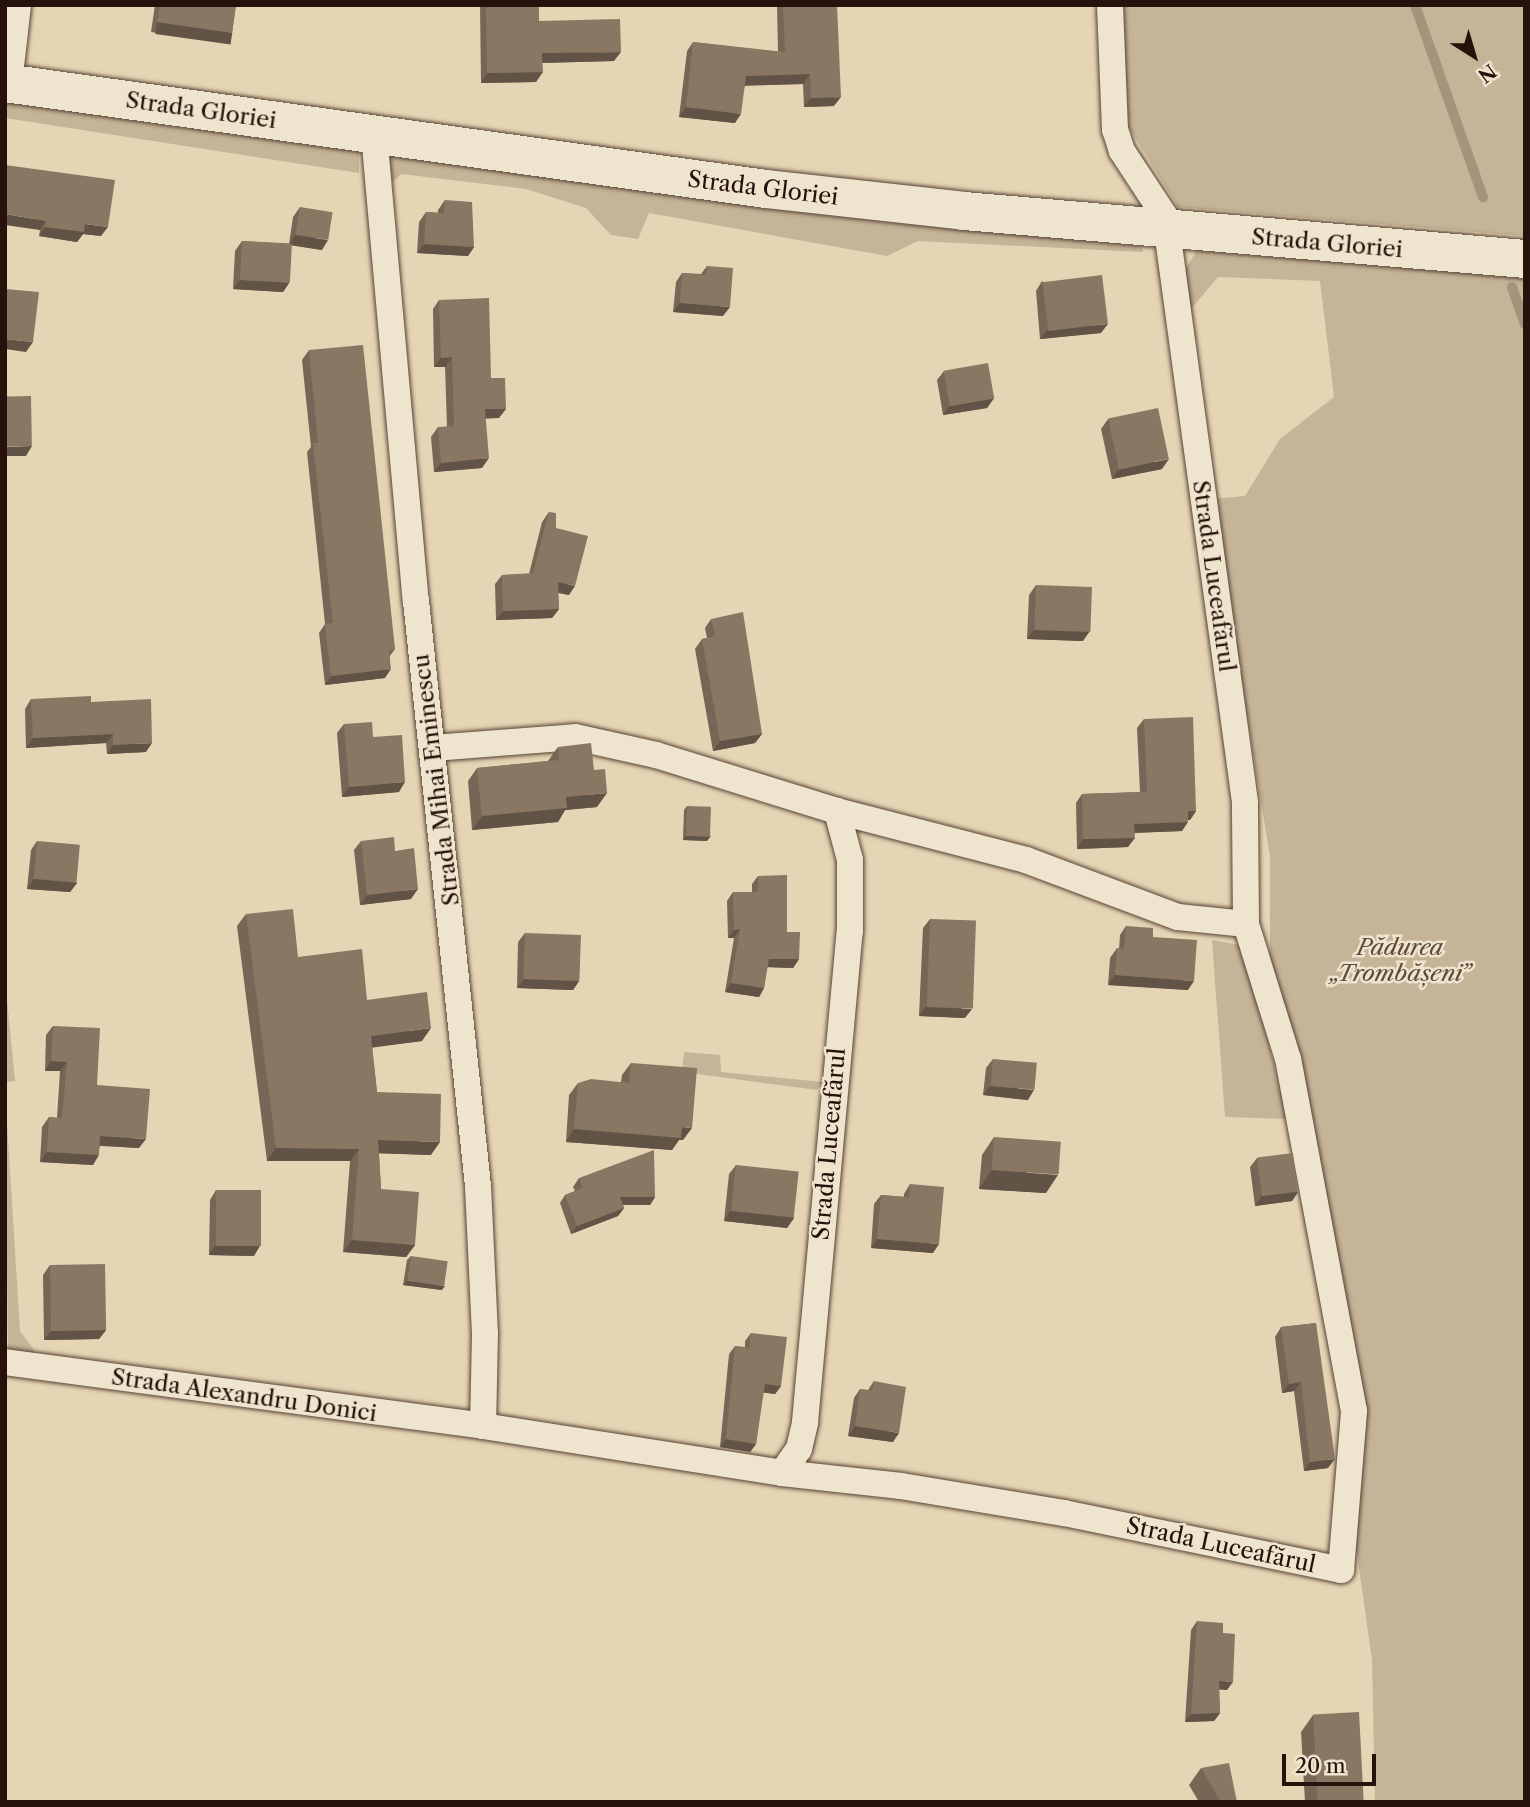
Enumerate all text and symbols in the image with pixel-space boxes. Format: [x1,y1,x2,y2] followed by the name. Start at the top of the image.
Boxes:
[1439,21,1509,91] north arrow
[1473,59,1500,87] text: N
[124,86,278,134] street label: Strada Gloriei
[686,165,840,211] street label: Strada Gloriei
[1250,223,1404,263] street label: Strada Gloriei
[1187,478,1241,674] street label: Strada Luceafărul
[407,652,465,908] street label: Strada Mihai Eminescu
[1330,933,1470,987] park label: Pădurea „Trombășeni”
[807,1047,851,1241] street label: Strada Luceafărul
[109,1363,379,1427] street label: Strada Alexandru Donici
[1124,1511,1318,1579] street label: Strada Luceafărul
[1285,1741,1380,1785] scale bar
[1295,1753,1346,1778] text: 20 m

